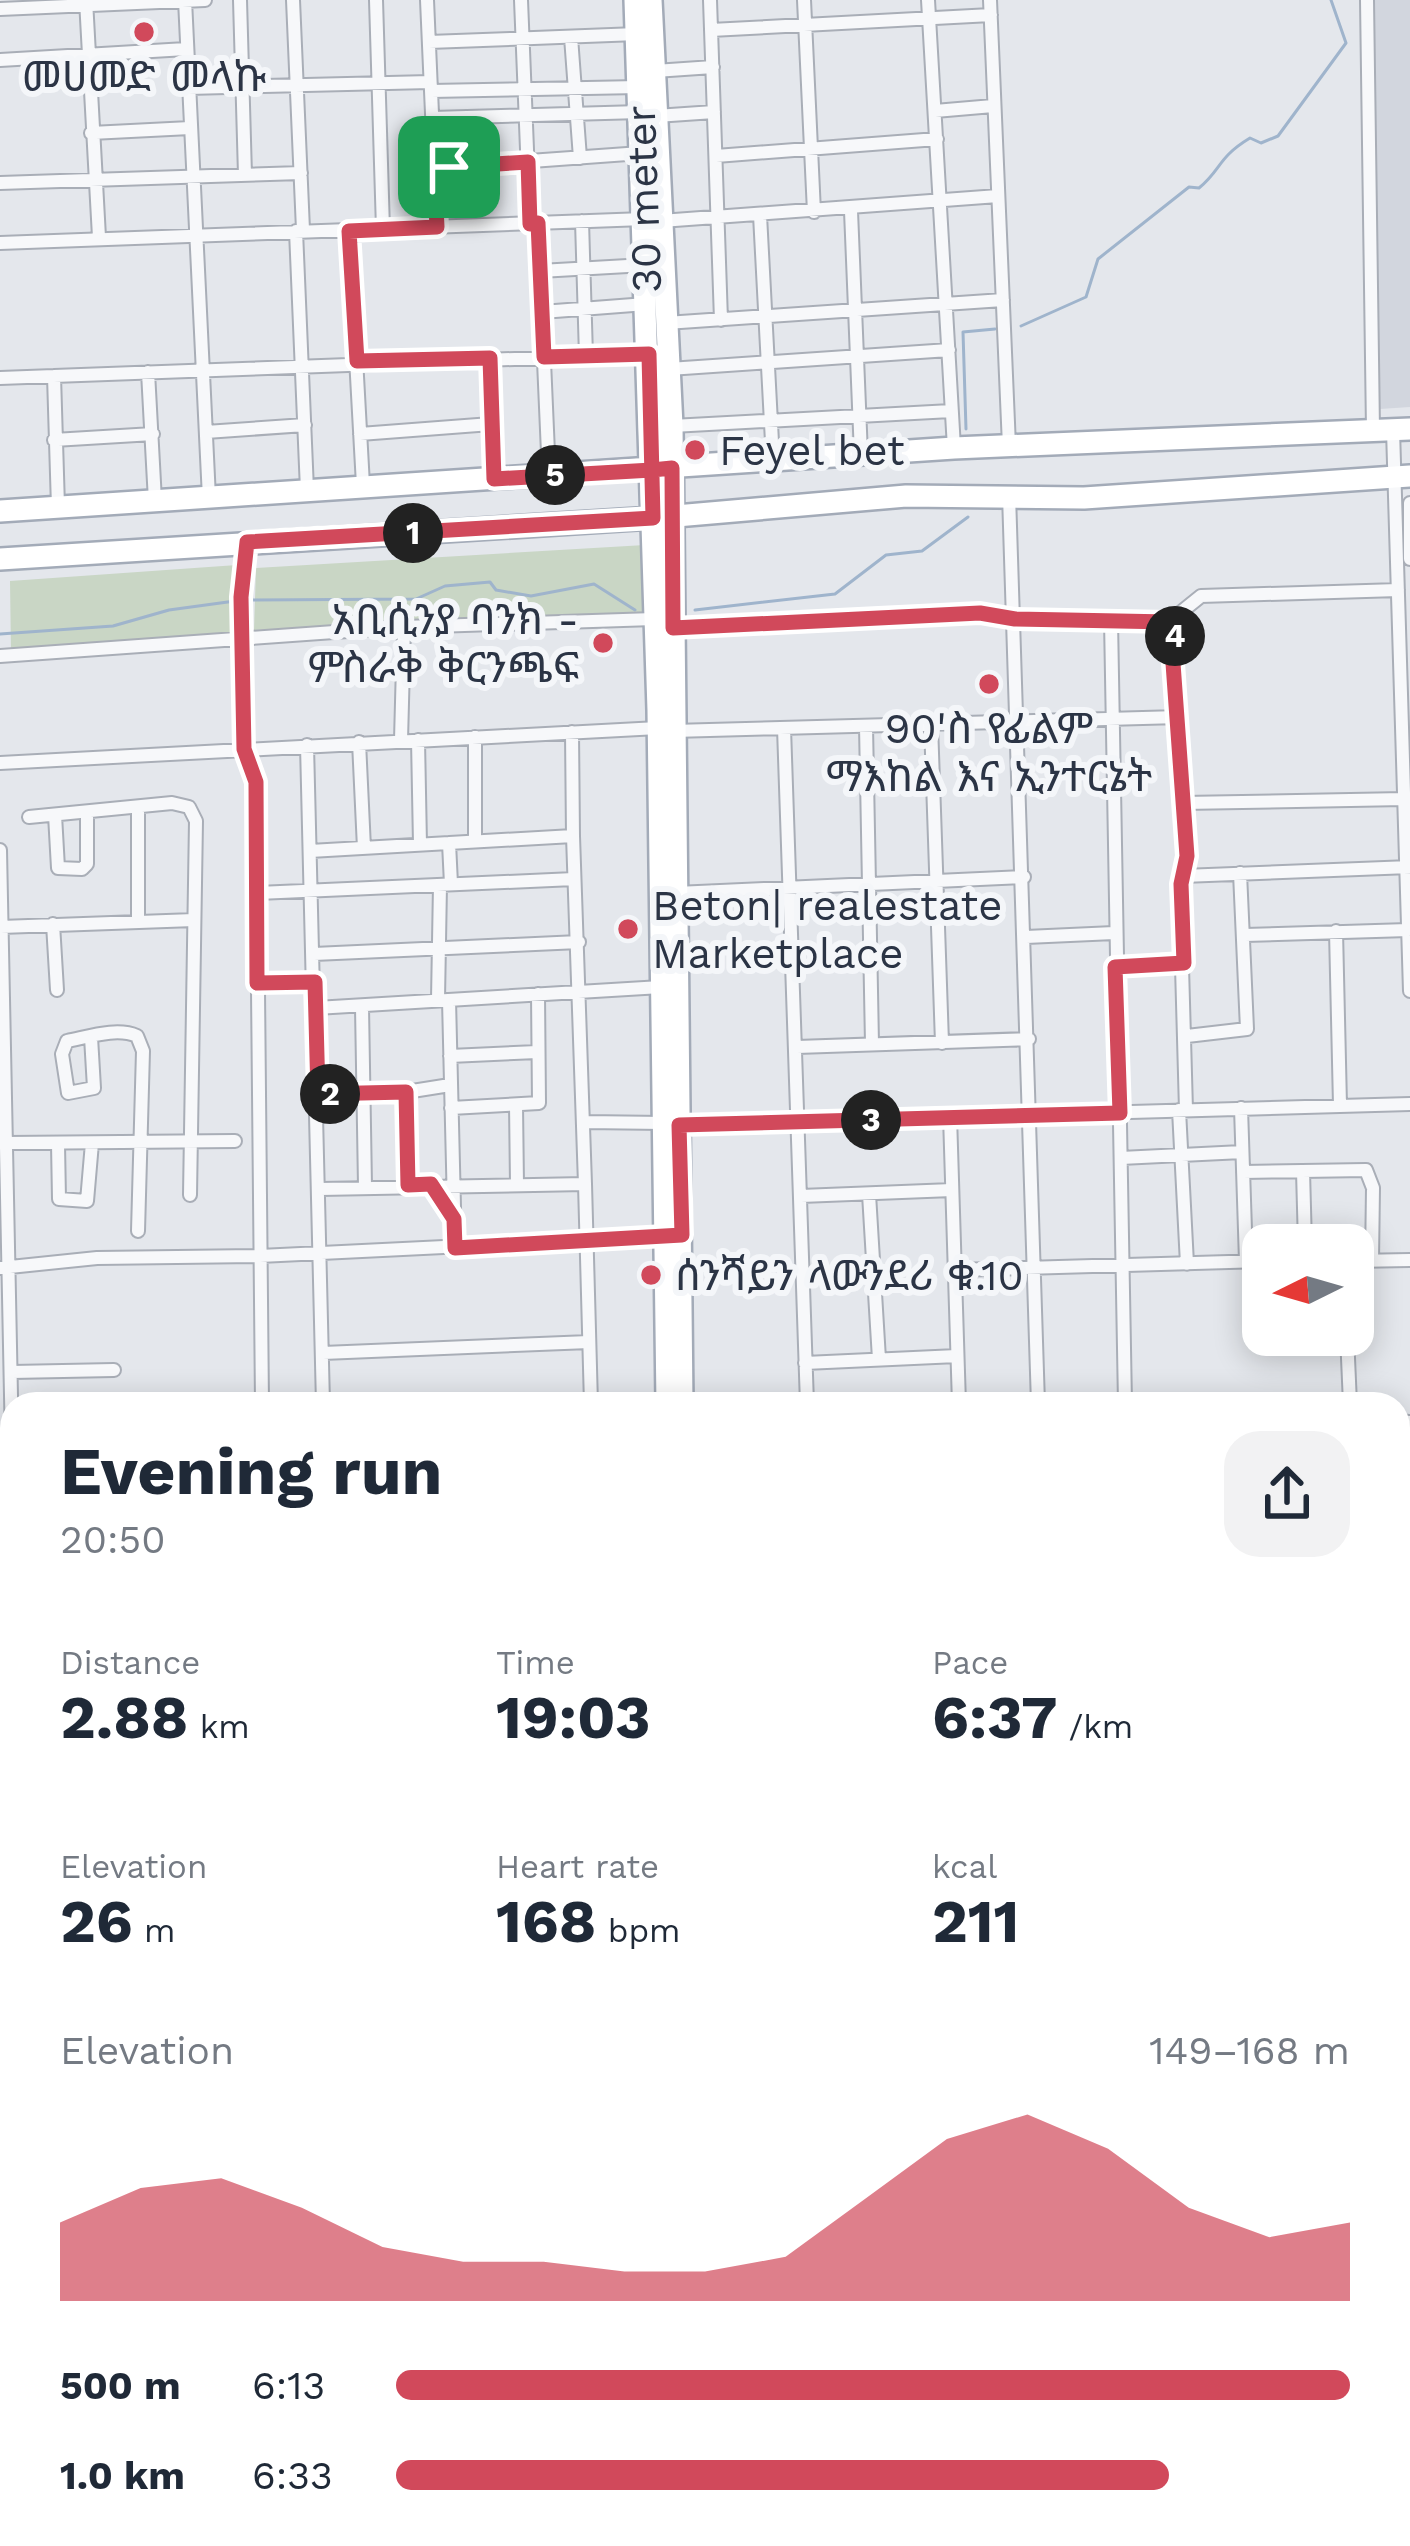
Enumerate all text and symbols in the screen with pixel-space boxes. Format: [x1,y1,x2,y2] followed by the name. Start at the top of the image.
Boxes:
[131,19,157,45] marker: መሀመድ መላኩ
[22,52,266,101] place label: መሀመድ መላኩ
[616,104,671,294] street label: 30 meter
[398,116,500,218] pin
[416,134,482,200] icon: arrive
[719,426,905,475] place label: Feyel bet
[682,437,708,463] marker: Feyel bet
[525,445,585,505] pin: 5
[545,455,565,494] text: 5
[383,503,443,563] pin: 1
[406,513,420,552] text: 1
[308,595,579,692] place label: አቢሲንያ ባንክ - ምስራቅ ቅርንጫፍ
[1145,606,1205,666] pin: 4
[1164,616,1186,655] text: 4
[590,630,616,656] marker: አቢሲንያ ባንክ - ምስራቅ ቅርንጫፍ
[976,671,1002,697] marker: 90'ስ የፊልም ማእከል እና ኢንተርኔት
[826,704,1152,801] place label: 90'ስ የፊልም ማእከል እና ኢንተርኔት
[652,881,1002,978] place label: Beton| realestate Marketplace
[615,916,641,942] marker: Beton| realestate Marketplace
[300,1064,360,1124] pin: 2
[320,1074,340,1113] text: 2
[841,1090,901,1150] pin: 3
[861,1100,881,1139] text: 3
[1242,1224,1374,1356] north arrow
[1242,1224,1374,1356] map controls
[675,1251,1024,1300] place label: ሰንሻይን ላውንደሪ ቁ.10
[638,1262,664,1288] marker: ሰንሻይን ላውንደሪ ቁ.10
[1224,1431,1350,1557] button: share
[60,1433,442,1510] text: Evening run
[60,1517,166,1562] text: 20:50
[60,1643,200,1682] text: Distance
[496,1643,575,1682] text: Time
[932,1643,1008,1682] text: Pace
[60,1682,188,1753] text: 2.88
[496,1682,651,1753] text: 19:03
[932,1682,1057,1753] text: 6:37
[188,1707,250,1746] text: km
[1057,1707,1133,1746] text: /km
[60,1847,207,1886] text: Elevation
[496,1847,659,1886] text: Heart rate
[932,1847,997,1886] text: kcal
[60,1886,133,1957] text: 26
[496,1886,596,1957] text: 168
[932,1886,1019,1957] text: 211
[133,1911,175,1950] text: m
[596,1911,681,1950] text: bpm
[60,2028,234,2073] text: Elevation
[1149,2028,1350,2073] text: 149–168 m
[60,2363,181,2408] text: 500 m
[252,2363,325,2408] text: 6:13
[60,2453,185,2498] text: 1.0 km
[252,2453,333,2498] text: 6:33

